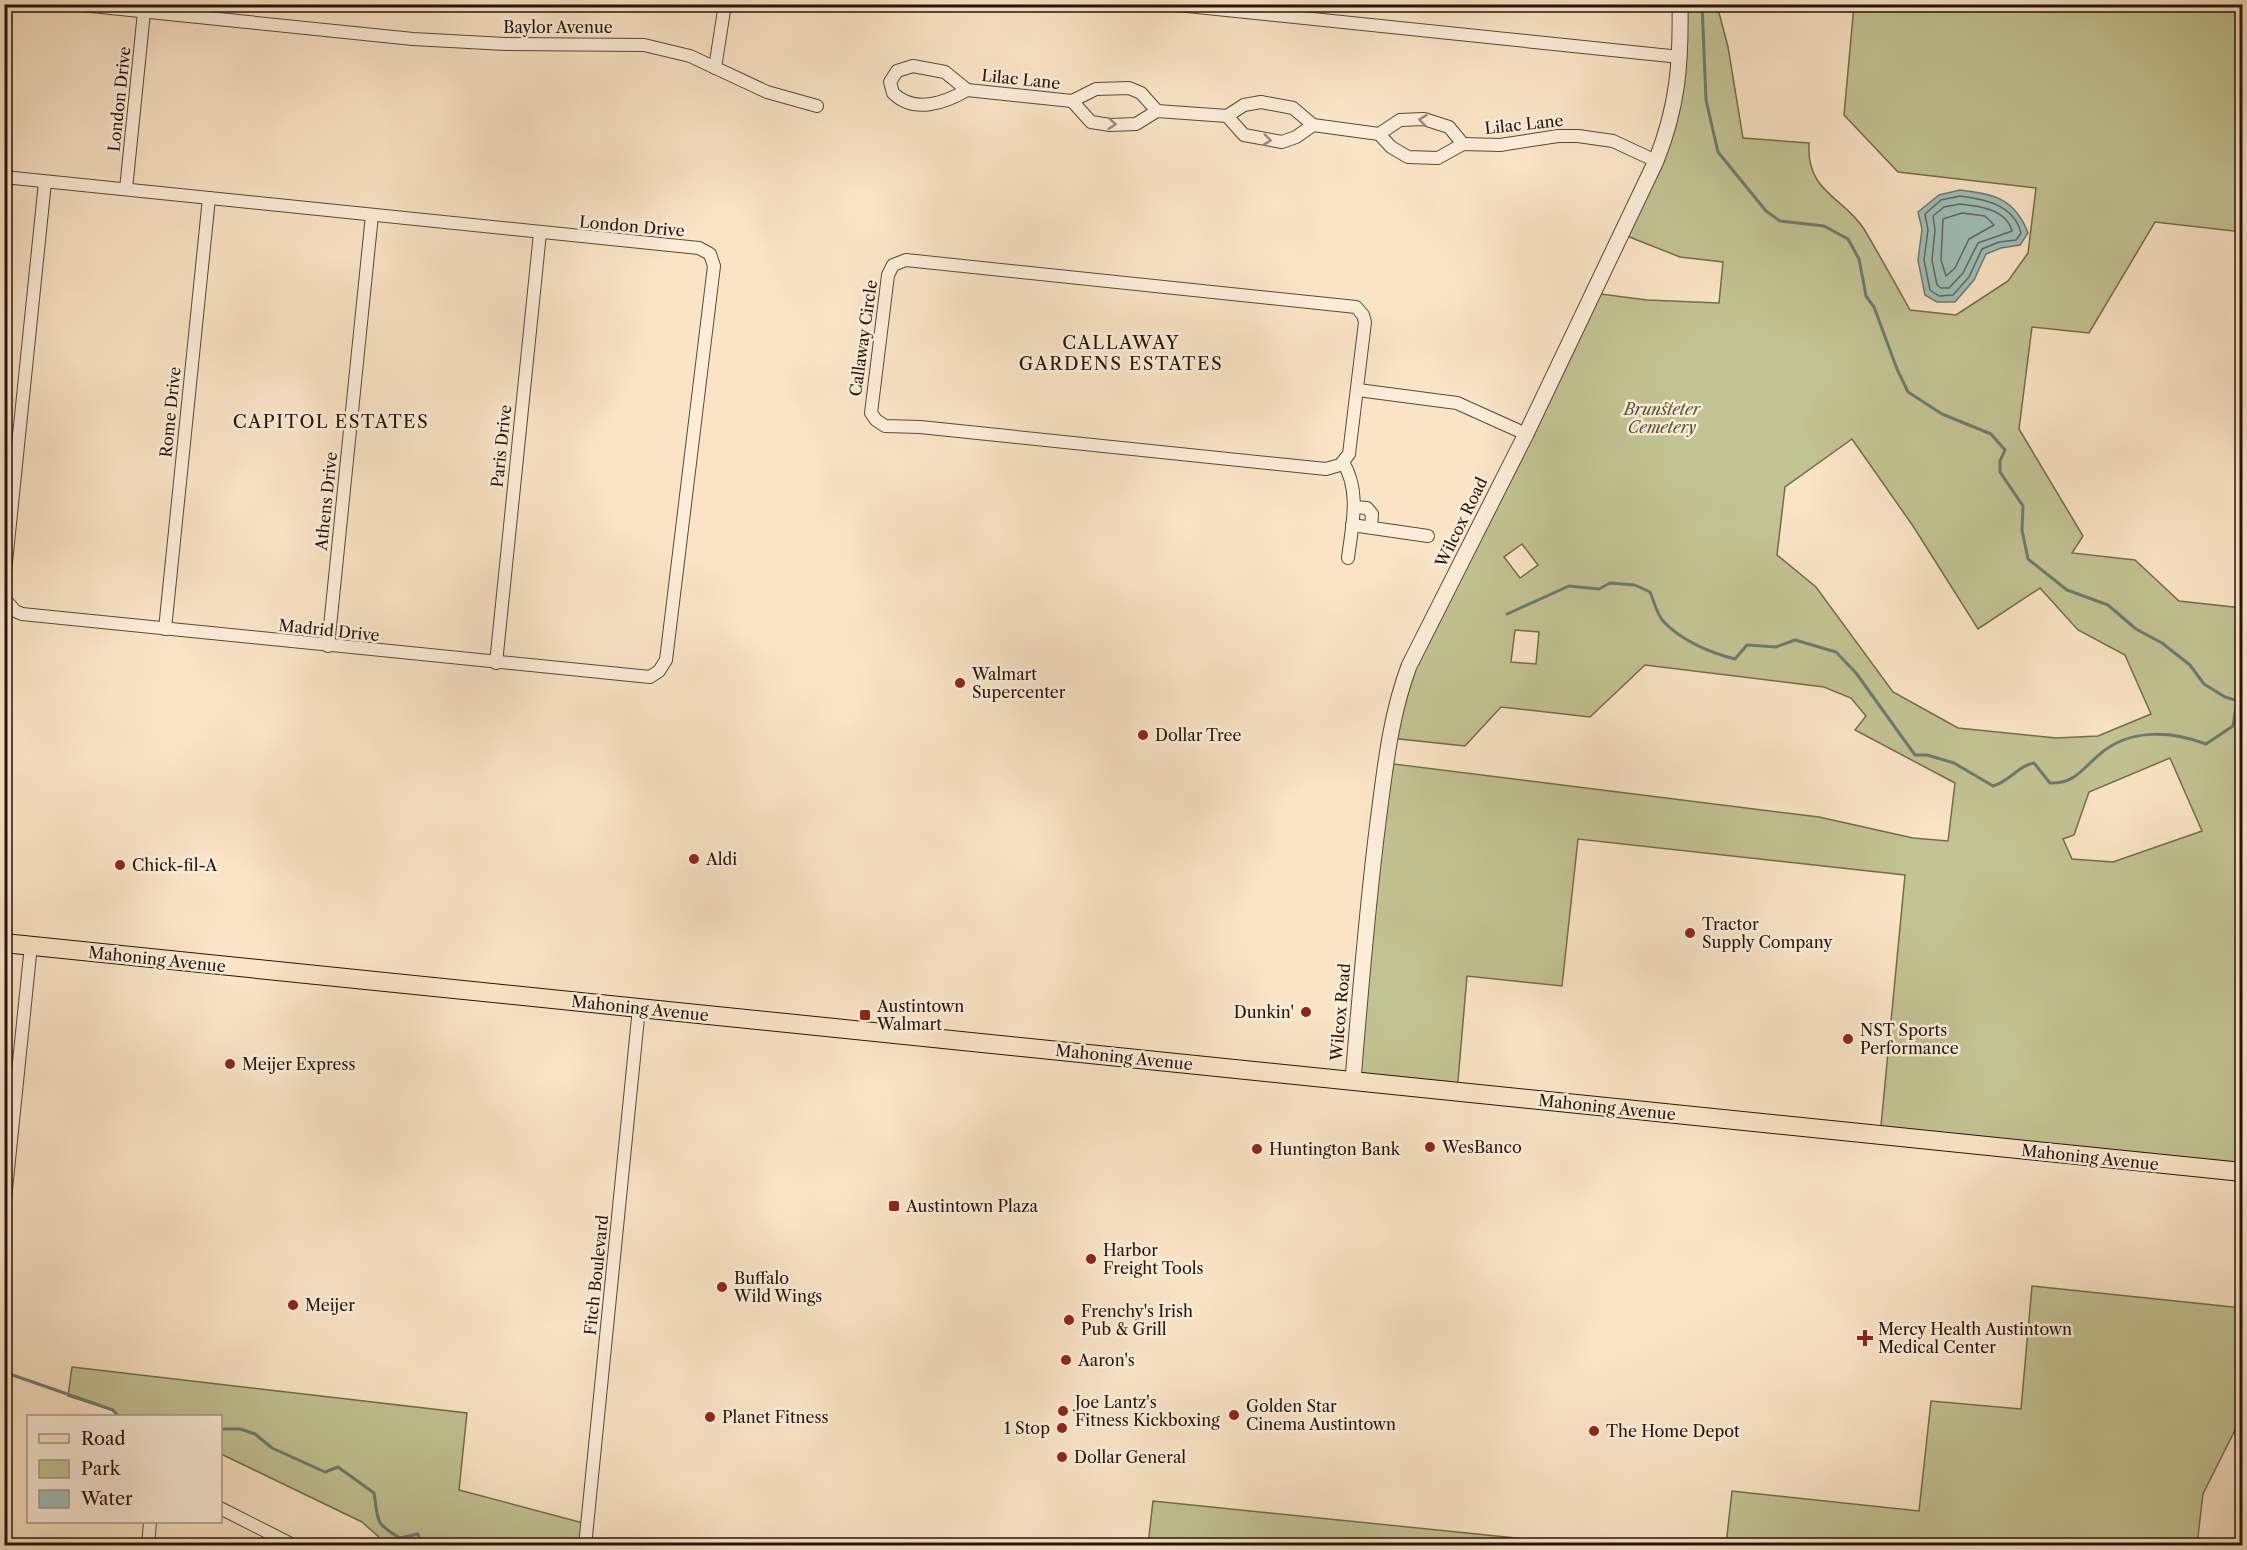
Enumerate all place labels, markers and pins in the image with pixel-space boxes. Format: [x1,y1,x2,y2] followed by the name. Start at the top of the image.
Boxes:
[971,664,1066,702] place label: Walmart Supercenter
[953,676,967,690] marker: Walmart Supercenter
[1155,725,1241,745] place label: Dollar Tree
[1136,728,1150,742] marker: Dollar Tree
[705,849,737,869] place label: Aldi
[687,852,701,866] marker: Aldi
[132,855,218,875] place label: Chick-fil-A
[113,858,127,872] marker: Chick-fil-A
[1702,914,1833,952] place label: Tractor Supply Company
[1683,926,1697,940] marker: Tractor Supply Company
[876,996,964,1034] place label: Austintown Walmart
[1234,1002,1294,1022] place label: Dunkin'
[1299,1005,1313,1019] marker: Dunkin'
[858,1008,872,1022] marker: Austintown Walmart
[1860,1020,1959,1058] place label: NST Sports Performance
[1841,1032,1855,1046] marker: NST Sports Performance
[242,1054,355,1074] place label: Meijer Express
[223,1057,237,1071] marker: Meijer Express
[1441,1137,1522,1157] place label: WesBanco
[1269,1139,1401,1159] place label: Huntington Bank
[1423,1140,1437,1154] marker: WesBanco
[1250,1142,1264,1156] marker: Huntington Bank
[905,1196,1038,1216] place label: Austintown Plaza
[887,1199,901,1213] marker: Austintown Plaza
[1103,1240,1203,1278] place label: Harbor Freight Tools
[1084,1252,1098,1266] marker: Harbor Freight Tools
[733,1268,822,1306] place label: Buffalo Wild Wings
[715,1280,729,1294] marker: Buffalo Wild Wings
[305,1295,355,1315] place label: Meijer
[286,1298,300,1312] marker: Meijer
[1081,1301,1193,1339] place label: Frenchy's Irish Pub & Grill
[1062,1313,1076,1327] marker: Frenchy's Irish Pub & Grill
[1878,1319,2072,1357] place label: Mercy Health Austintown Medical Center
[1856,1329,1874,1347] marker: Mercy Health Austintown Medical Center
[1077,1350,1135,1370] place label: Aaron's
[1059,1353,1073,1367] marker: Aaron's
[1072,1392,1220,1430] place label: Joe Lantz's Fitness Kickboxing
[1246,1396,1396,1434] place label: Golden Star Cinema Austintown
[1056,1404,1070,1418] marker: Joe Lantz's Fitness Kickboxing
[722,1407,828,1427] place label: Planet Fitness
[1227,1408,1241,1422] marker: Golden Star Cinema Austintown
[703,1410,717,1424] marker: Planet Fitness
[1004,1418,1050,1438] place label: 1 Stop
[1055,1421,1069,1435] marker: 1 Stop
[1606,1421,1740,1441] place label: The Home Depot
[1587,1424,1601,1438] marker: The Home Depot
[1074,1447,1186,1467] place label: Dollar General
[1055,1450,1069,1464] marker: Dollar General

